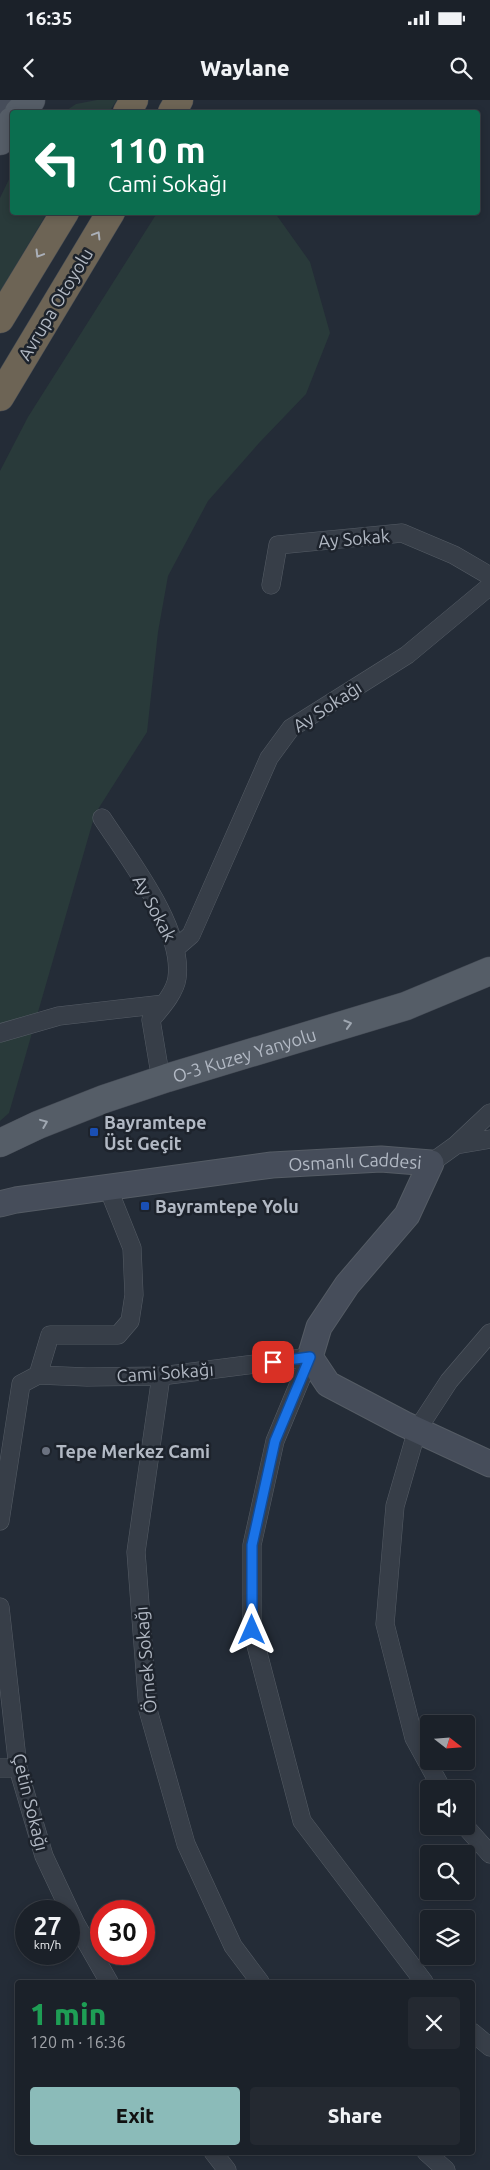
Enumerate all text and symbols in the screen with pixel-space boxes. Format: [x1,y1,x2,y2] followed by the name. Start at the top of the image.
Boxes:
[25,7,73,29] text: 16:35
[15,54,43,82] icon: back
[447,54,475,82] icon: search
[200,55,290,80] text: Waylane
[25,130,90,195] icon: left
[108,130,206,170] text: 110 m
[108,171,227,196] text: Cami Sokağı
[90,231,100,240] one-way arrow
[14,244,96,364] street label: Avrupa Otoyolu
[36,248,46,257] one-way arrow
[317,525,391,551] street label: Ay Sokak
[289,677,365,735] street label: Ay Sokağı
[129,872,181,944] street label: Ay Sokak
[344,1019,352,1029] one-way arrow
[170,1024,318,1086] street label: O-3 Kuzey Yanyolu
[104,1112,207,1154] place label: Bayramtepe Üst Geçit
[39,1118,48,1129] one-way arrow
[88,1126,100,1138] marker: Bayramtepe Üst Geçit
[288,1149,422,1174] street label: Osmanlı Caddesi
[155,1196,299,1216] place label: Bayramtepe Yolu
[139,1200,151,1212] marker: Bayramtepe Yolu
[252,1341,294,1383] pin
[259,1348,287,1376] icon: arrive
[116,1359,214,1385] street label: Cami Sokağı
[56,1441,210,1461] place label: Tepe Merkez Cami
[40,1445,52,1457] marker: Tepe Merkez Cami
[225,1603,277,1655] position arrow
[130,1606,160,1714] street label: Örnek Sokağı
[420,1715,475,1770] north arrow
[420,1715,475,1965] map controls
[9,1751,53,1853] street label: Çetin Sokağı
[420,1780,475,1835] button: sound
[420,1845,475,1900] button: search
[90,1900,155,1965] speed limit sign: 30
[420,1910,475,1965] button: layers
[33,1912,62,1940] text: 27
[34,1938,61,1951] text: km/h
[30,1997,106,2031] text: 1 min
[408,1997,460,2049] button: close
[30,2033,126,2051] text: 120 m · 16:36
[30,2087,240,2145] button: Exit
[250,2087,460,2145] button: Share

